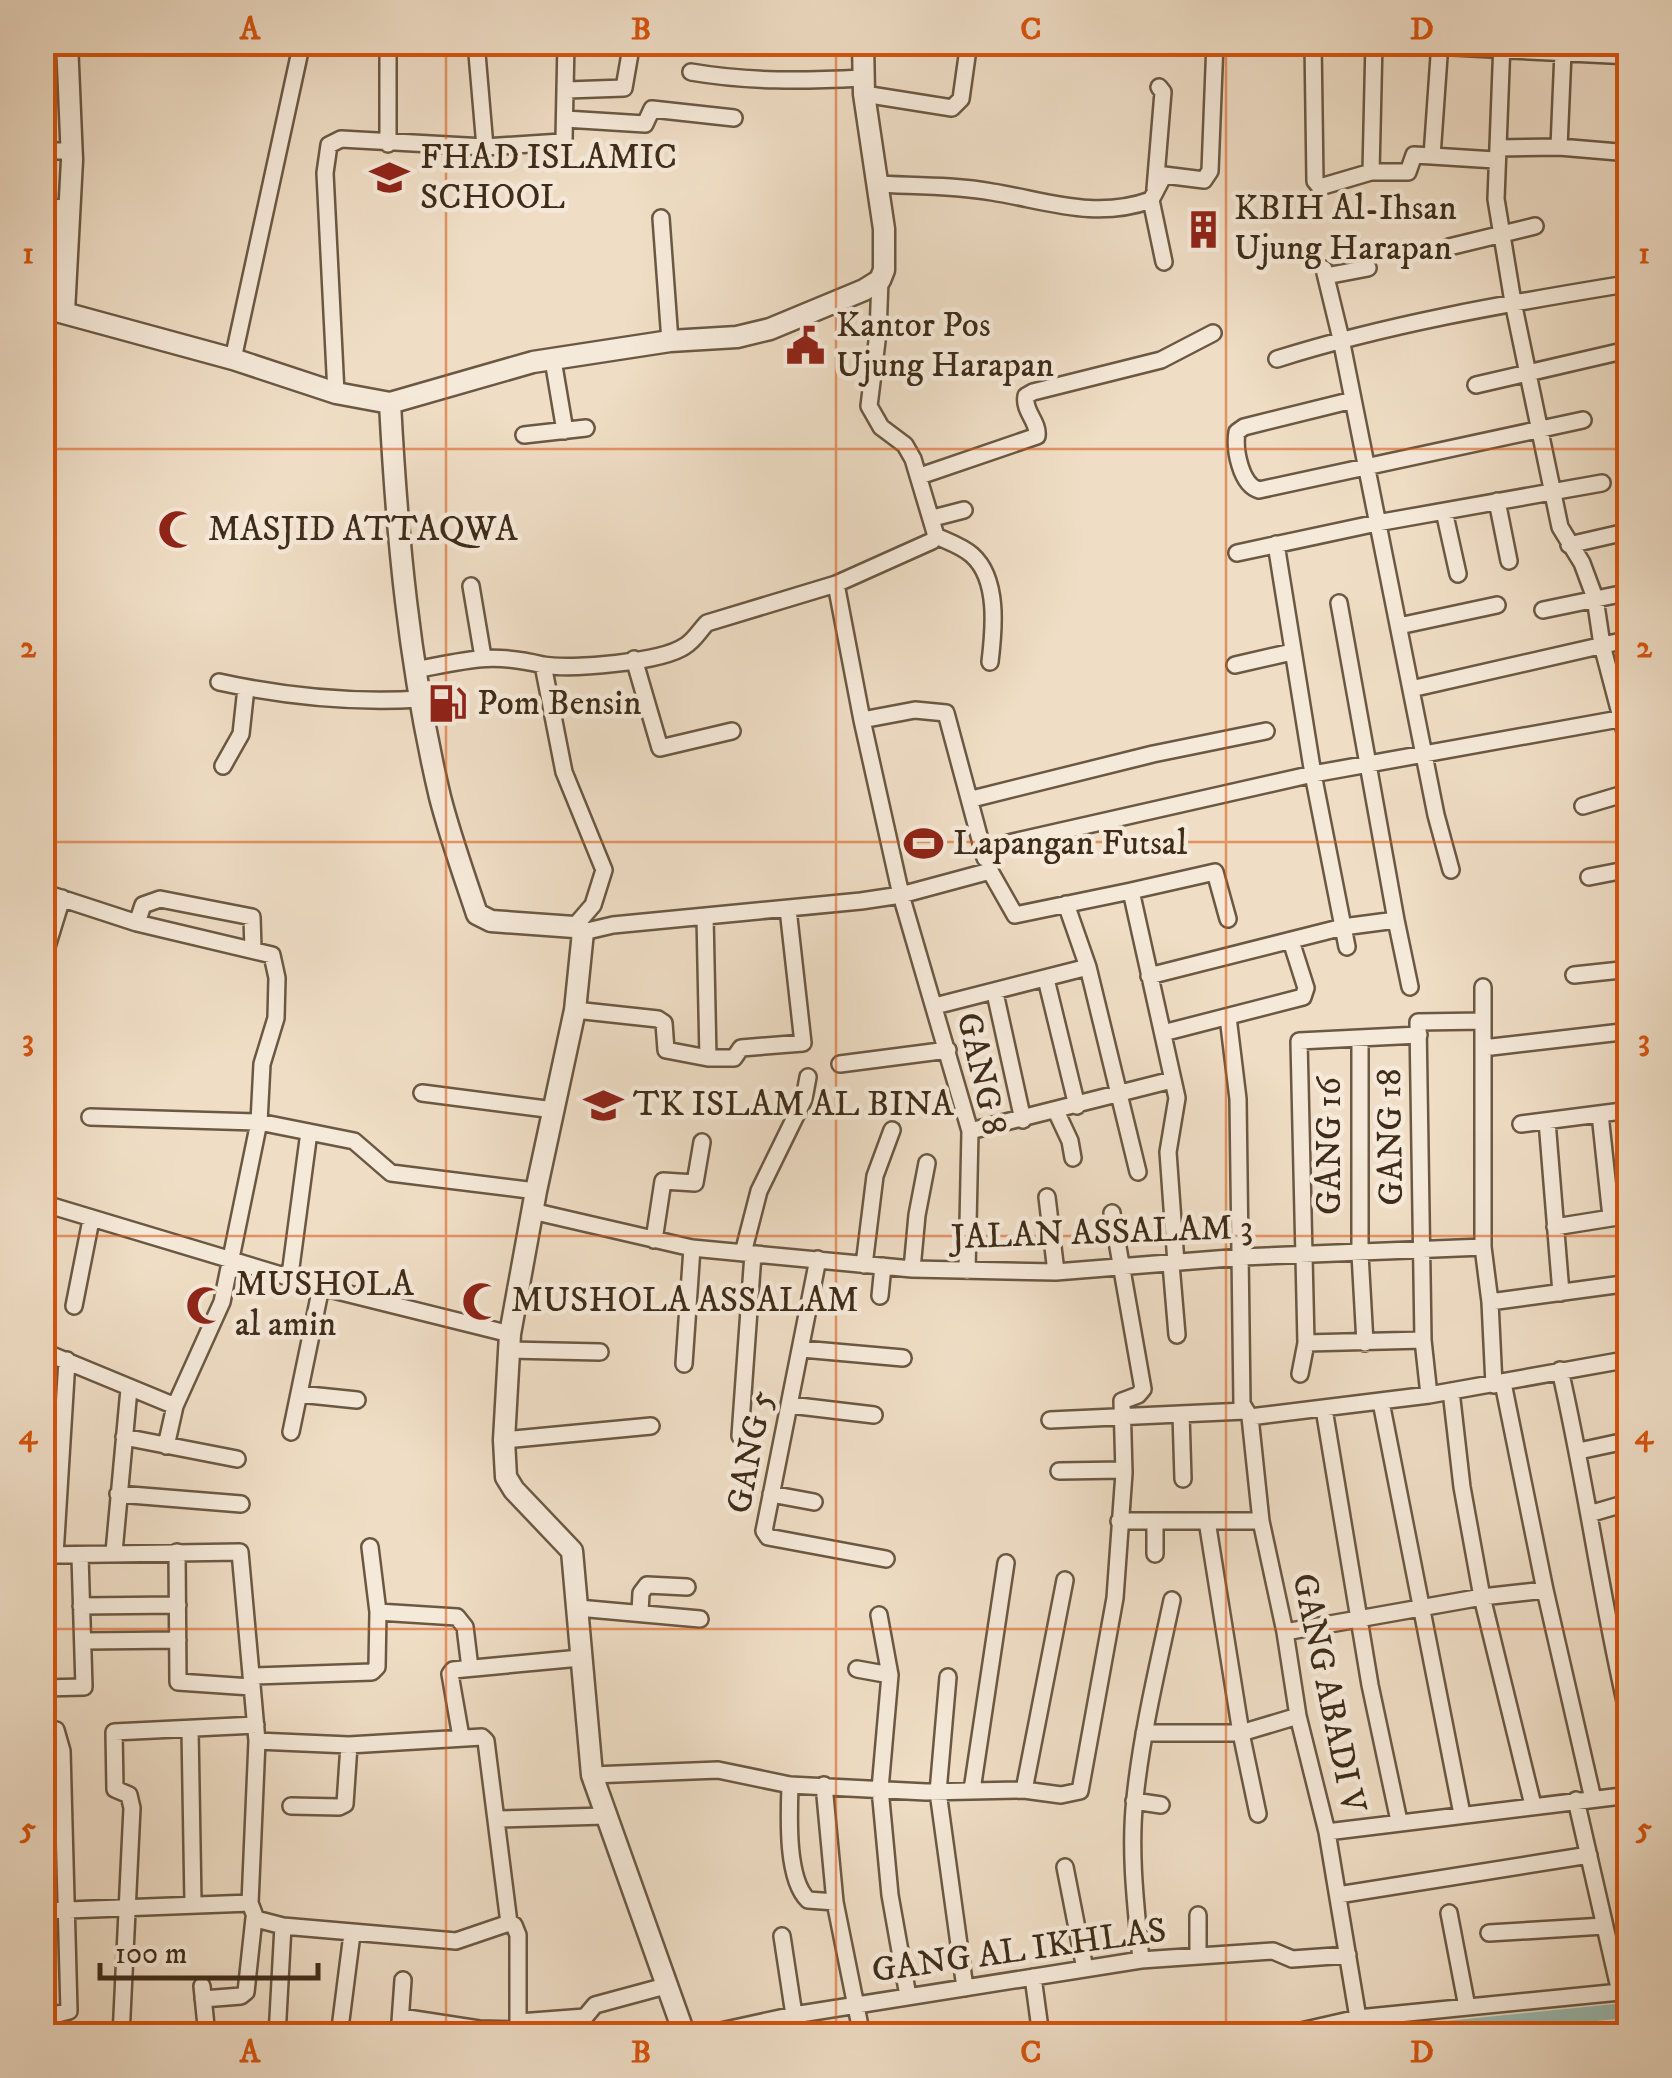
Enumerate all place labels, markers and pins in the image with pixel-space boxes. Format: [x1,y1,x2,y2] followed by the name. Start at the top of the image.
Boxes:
[420,136,677,220] place label: FHAD ISLAMIC SCHOOL
[369,157,411,199] school or university icon: FHAD ISLAMIC SCHOOL
[1234,187,1457,271] place label: KBIH Al-Ihsan Ujung Harapan
[1183,208,1225,250] building icon: KBIH Al-Ihsan Ujung Harapan
[836,304,1054,388] place label: Kantor Pos Ujung Harapan
[785,325,827,367] public building icon: Kantor Pos Ujung Harapan
[208,508,518,552] place label: MASJID ATTAQWA
[157,509,199,551] mosque icon: MASJID ATTAQWA
[477,682,641,726] place label: Pom Bensin
[426,683,468,725] fuel station icon: Pom Bensin
[953,822,1188,866] place label: Lapangan Futsal
[902,823,944,865] sports icon: Lapangan Futsal
[633,1083,955,1127] place label: TK ISLAM AL BINA
[582,1084,624,1126] school or university icon: TK ISLAM AL BINA
[235,1263,415,1347] place label: MUSHOLA al amin
[511,1279,859,1323] place label: MUSHOLA ASSALAM
[460,1280,502,1322] mosque icon: MUSHOLA ASSALAM
[184,1284,226,1326] mosque icon: MUSHOLA al amin

